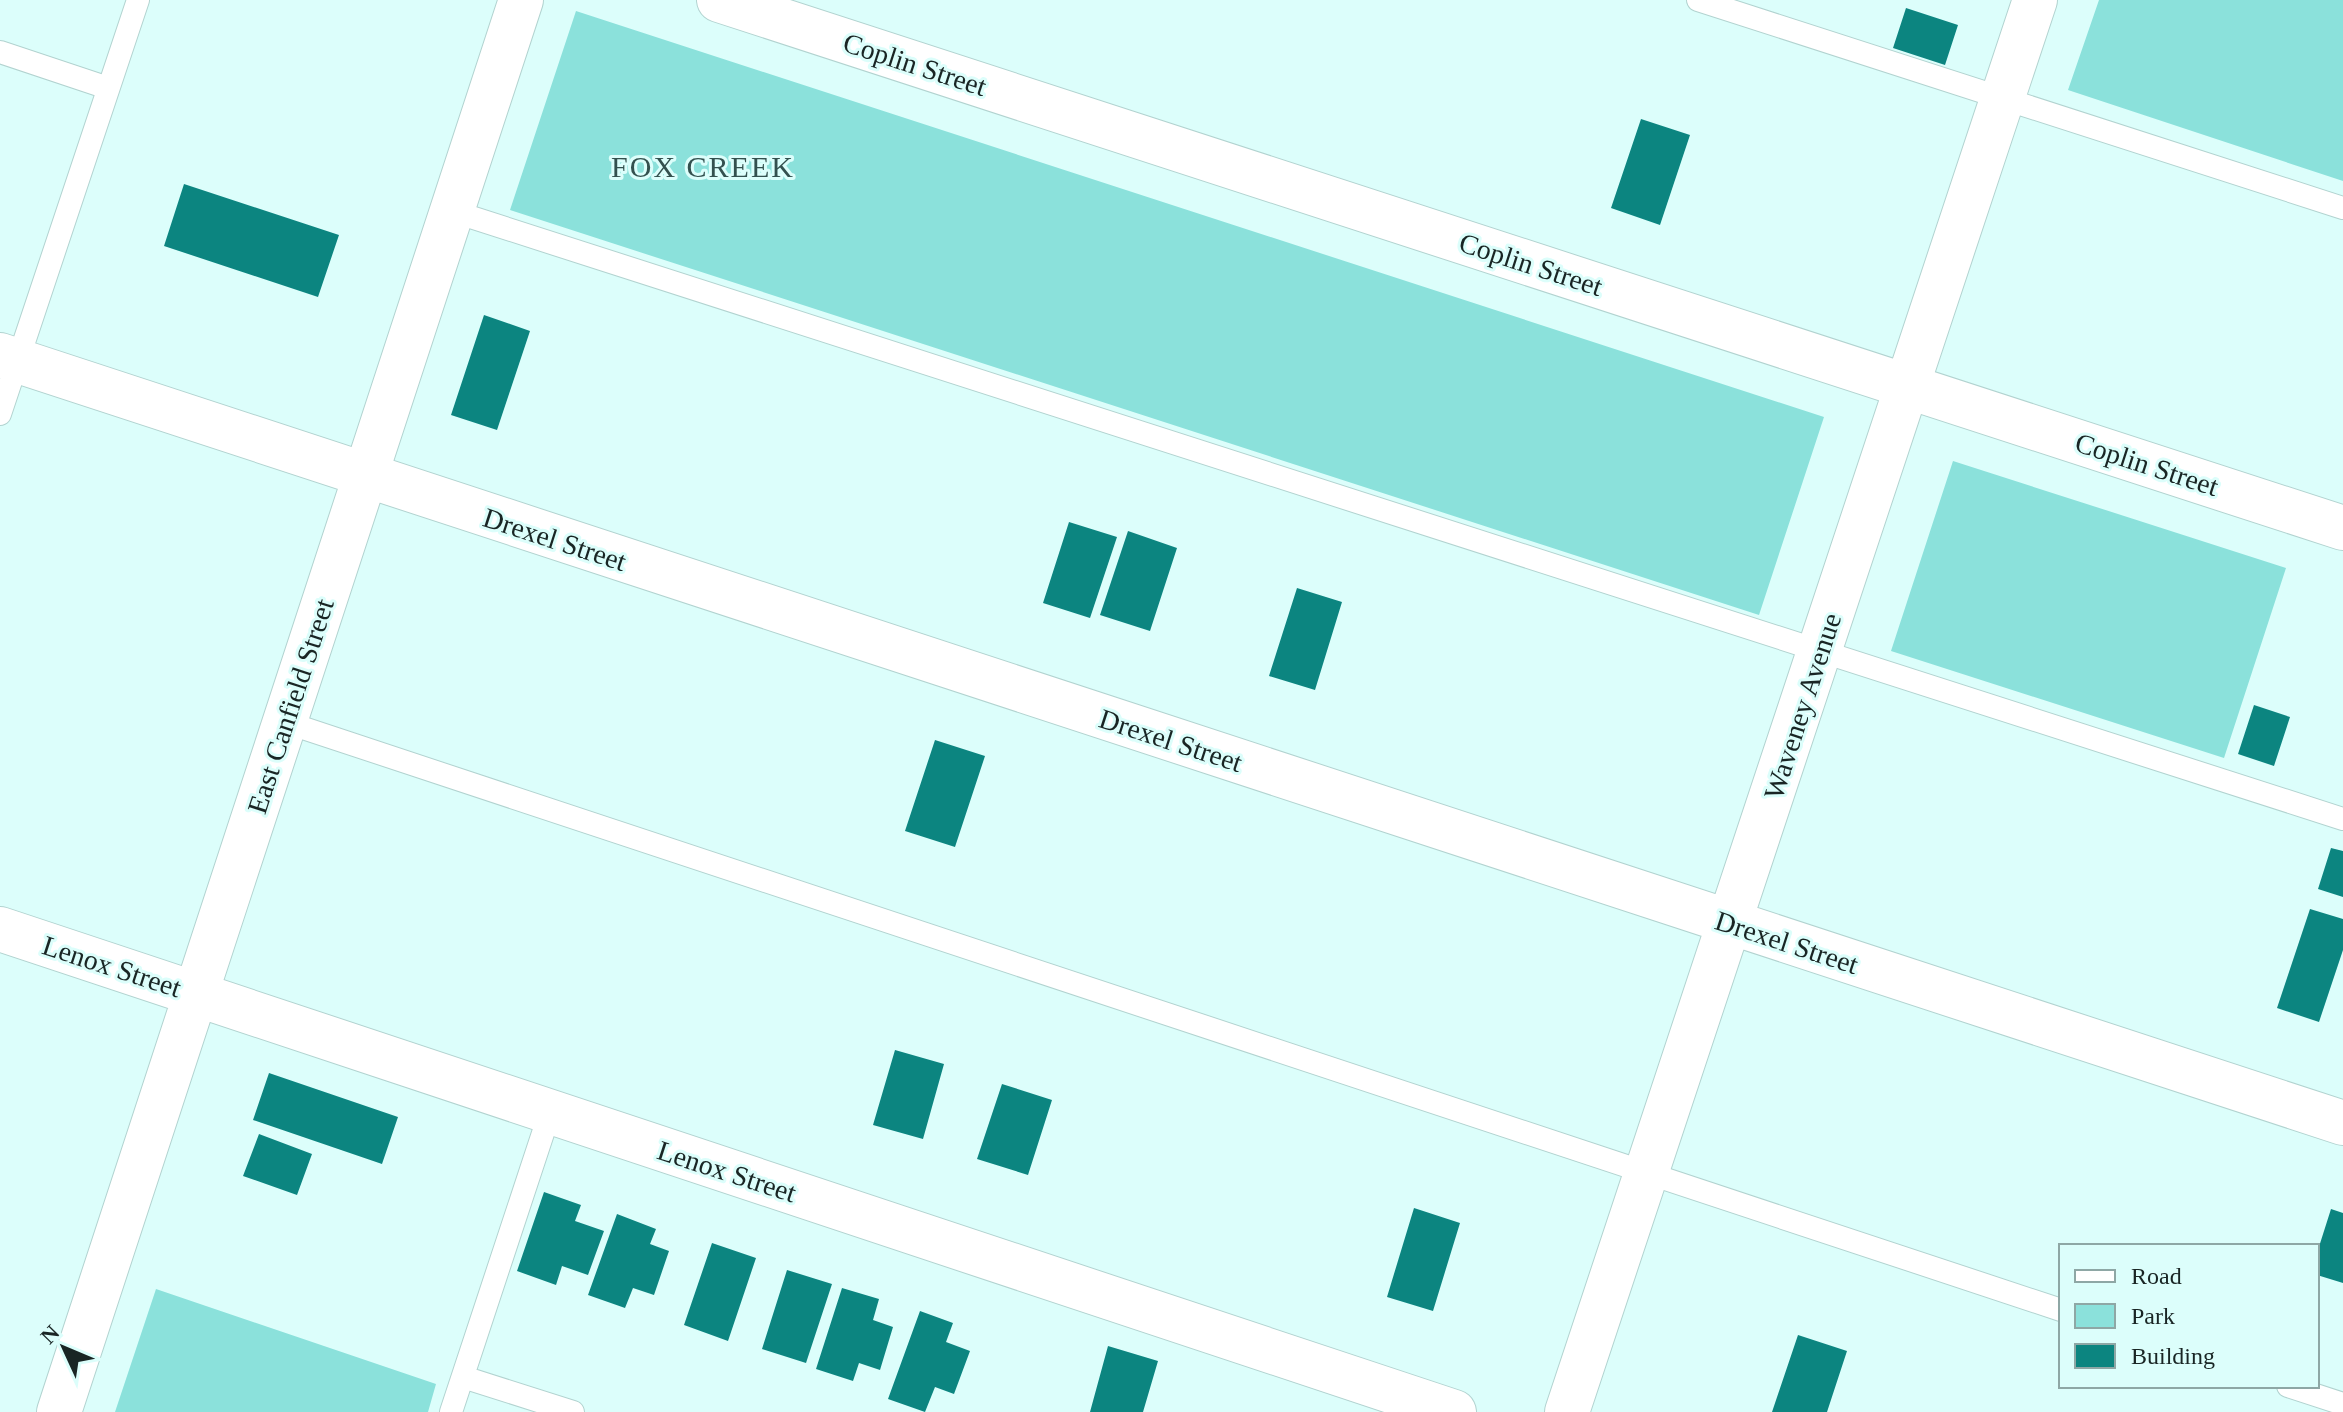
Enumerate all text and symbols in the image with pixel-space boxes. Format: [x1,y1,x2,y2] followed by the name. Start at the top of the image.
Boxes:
[839,27,990,102] street label: Coplin Street
[611,150,795,183] district label: FOX CREEK
[1455,227,1606,302] street label: Coplin Street
[2071,427,2222,502] street label: Coplin Street
[479,502,630,577] street label: Drexel Street
[241,595,340,817] street label: East Canfield Street
[1758,609,1847,803] street label: Waveney Avenue
[1095,703,1246,778] street label: Drexel Street
[1711,905,1862,980] street label: Drexel Street
[39,930,185,1004] street label: Lenox Street
[654,1135,800,1209] street label: Lenox Street
[2059,1244,2319,1388] legend
[2131,1263,2182,1289] text: Road
[2131,1303,2175,1329] text: Park
[24,1308,104,1388] north arrow
[35,1320,65,1349] text: N
[2131,1343,2215,1369] text: Building

